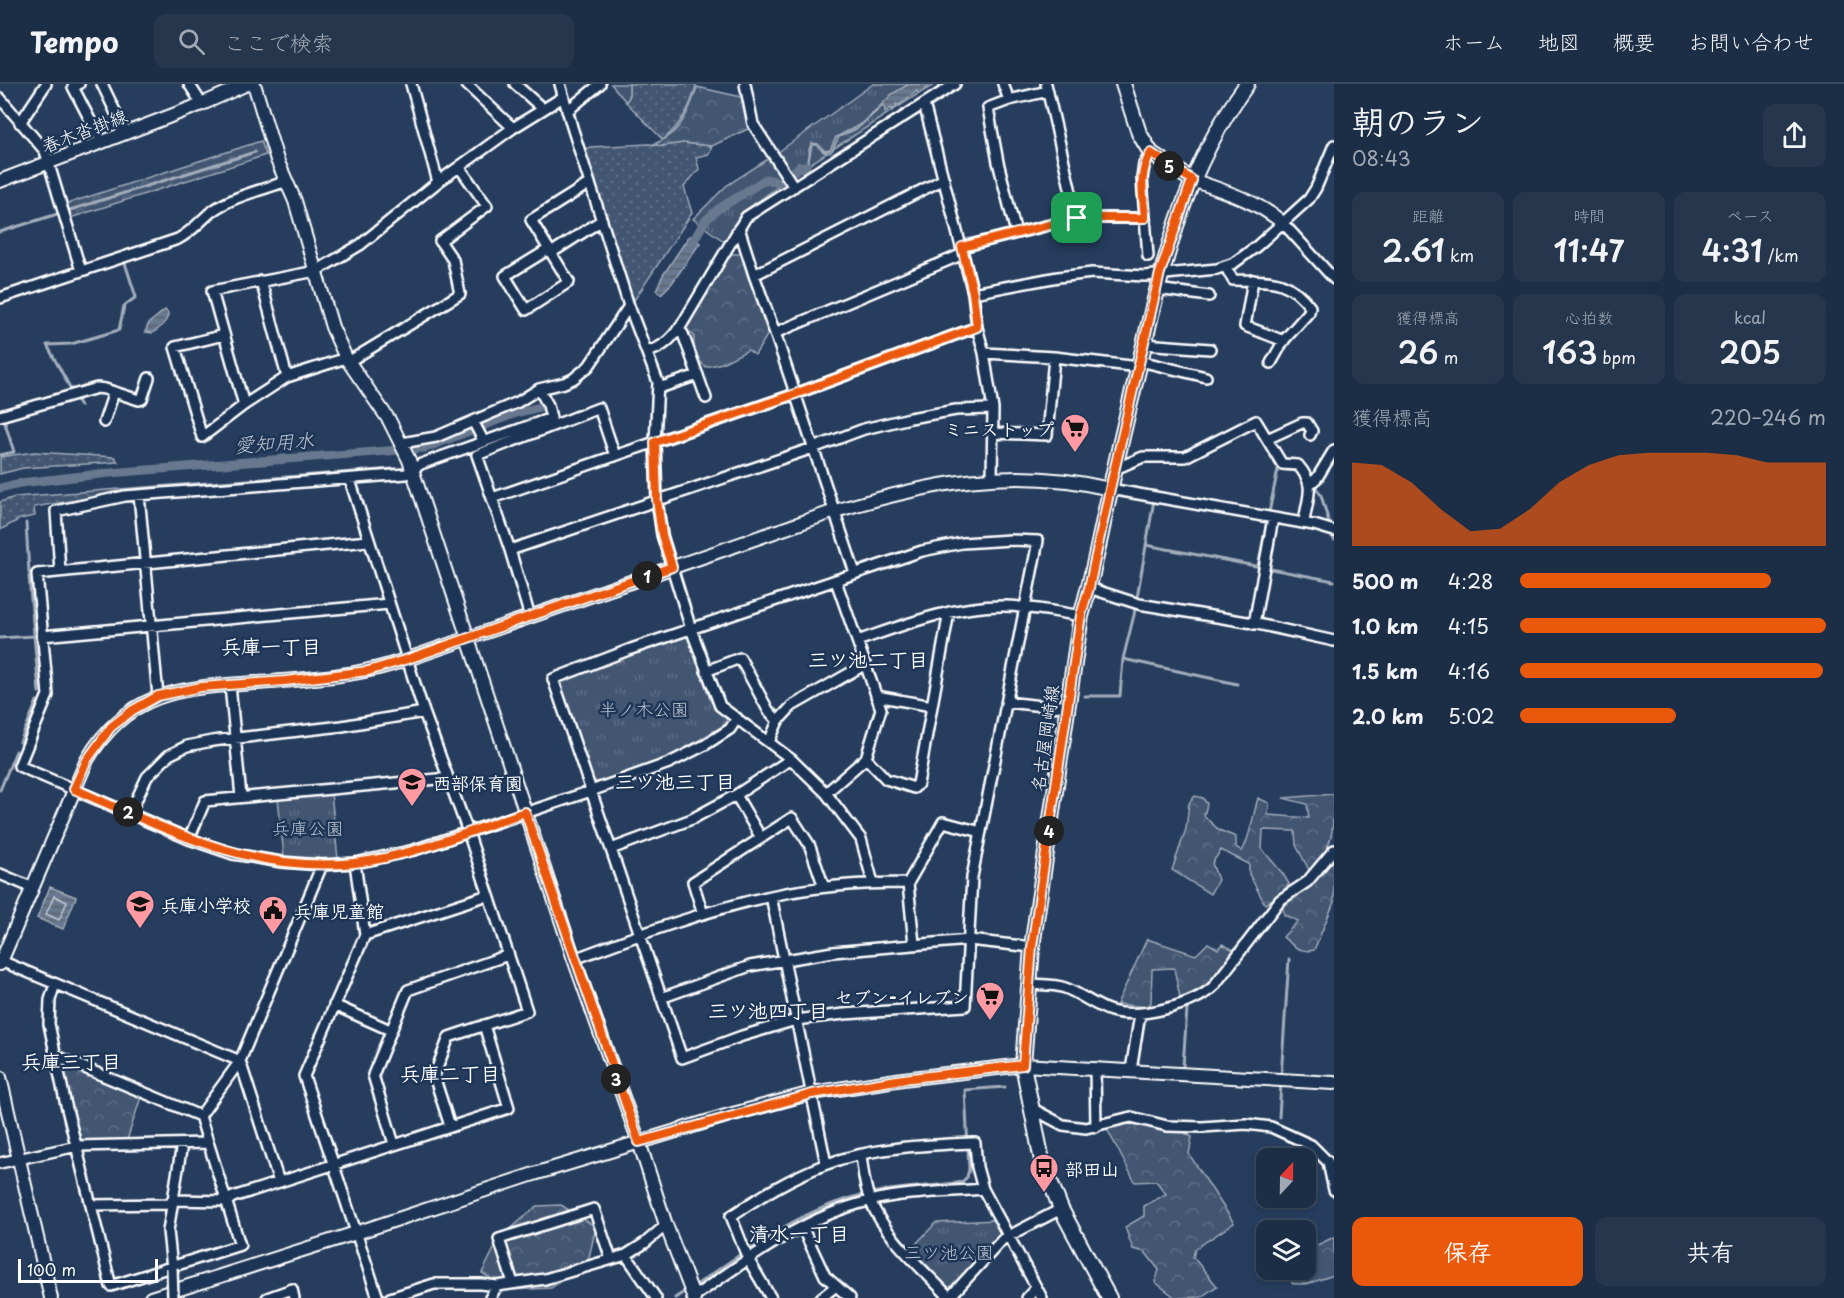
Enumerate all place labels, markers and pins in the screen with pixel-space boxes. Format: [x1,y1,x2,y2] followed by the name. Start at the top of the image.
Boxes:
[1154,151,1184,181] pin: 5
[1051,192,1102,243] pin
[1059,412,1091,454] supermarket icon: ミニストップ
[944,415,1054,442] place label: ミニストップ
[632,561,662,591] pin: 1
[396,766,428,808] school or university icon: 西部保育園
[433,769,523,796] place label: 西部保育園
[113,797,143,827] pin: 2
[1034,816,1064,846] pin: 4
[124,888,156,930] school or university icon: 兵庫小学校
[161,891,251,918] place label: 兵庫小学校
[257,894,289,936] public building icon: 兵庫児童館
[294,897,384,924] place label: 兵庫児童館
[974,980,1006,1022] supermarket icon: セブン-イレブン
[835,983,969,1010] place label: セブン-イレブン
[601,1064,631,1094] pin: 3
[1028,1152,1060,1194] bus stop icon: 部田山
[1065,1155,1119,1182] place label: 部田山

